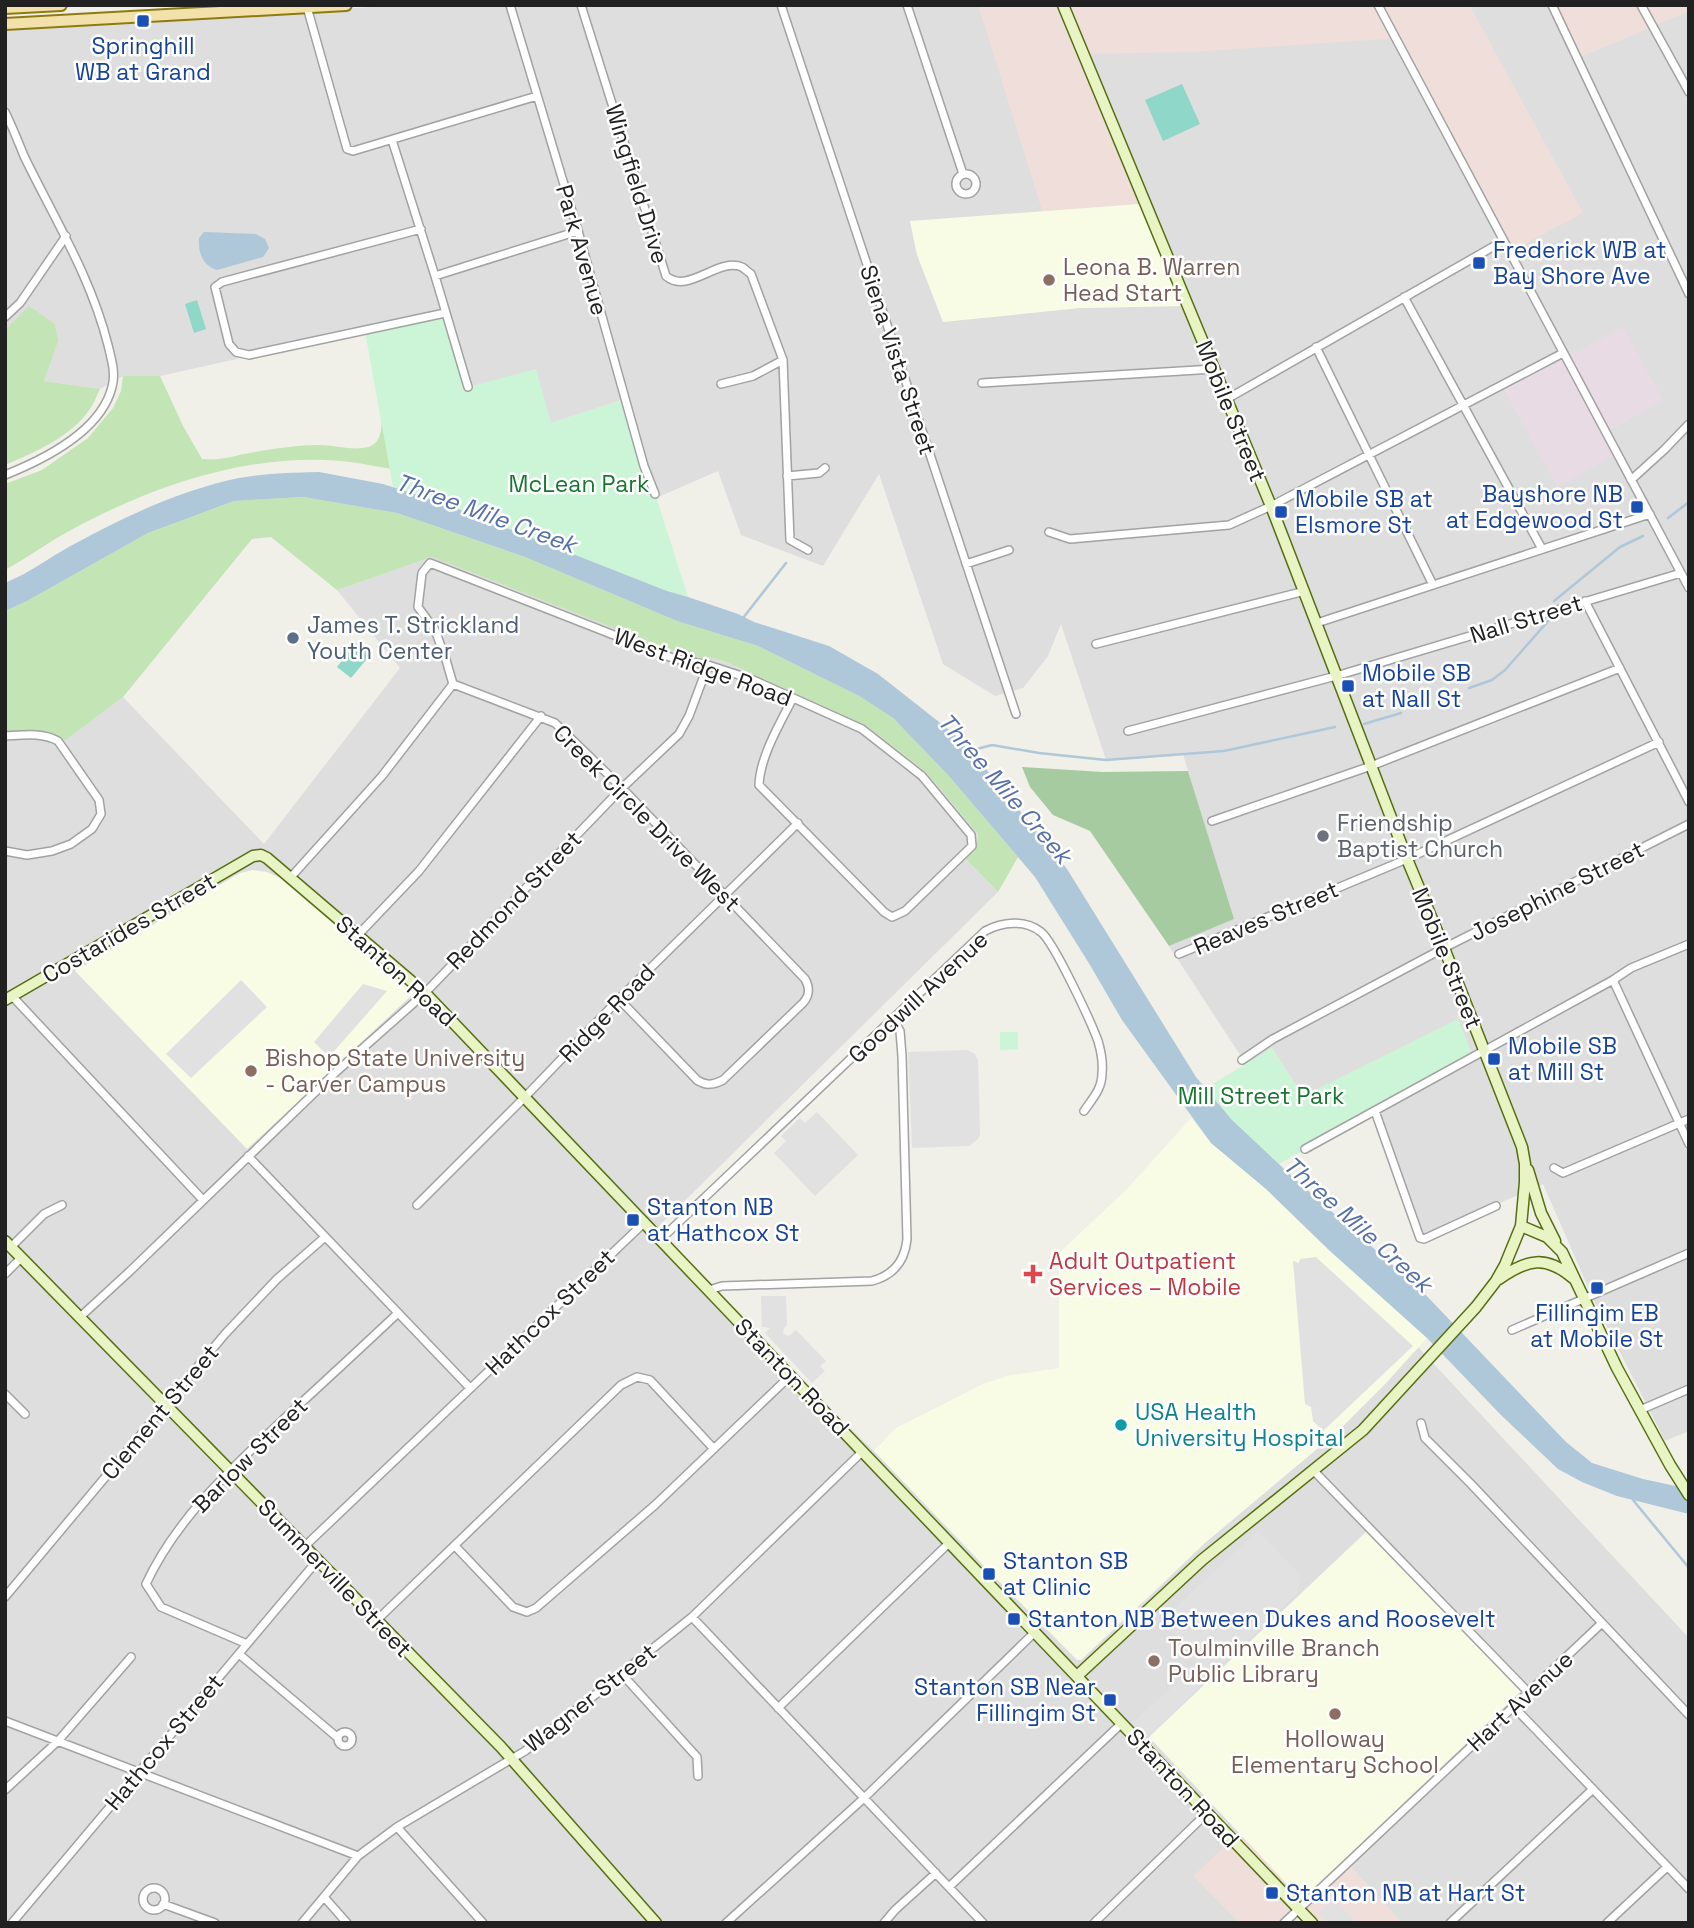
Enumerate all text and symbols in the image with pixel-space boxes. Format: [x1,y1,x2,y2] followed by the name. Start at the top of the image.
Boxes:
[135,13,151,29] marker: Springhill WB at Grand
[75,31,211,87] place label: Springhill WB at Grand
[599,101,675,267] street label: Wingfield Drive
[549,181,615,319] street label: Park Avenue
[1493,235,1666,291] place label: Frederick WB at Bay Shore Ave
[1063,252,1240,308] place label: Leona B. Warren Head Start
[1471,255,1487,271] marker: Frederick WB at Bay Shore Ave
[853,261,943,459] street label: Siena Vista Street
[1041,272,1057,288] marker: Leona B. Warren Head Start
[1189,336,1273,486] street label: Mobile Street
[391,466,584,561] water label: Three Mile Creek
[509,469,649,499] park label: McLean Park
[1446,479,1623,535] place label: Bayshore NB at Edgewood St
[1295,484,1433,540] place label: Mobile SB at Elsmore St
[1629,499,1645,515] marker: Bayshore NB at Edgewood St
[1273,504,1289,520] marker: Mobile SB at Elsmore St
[1466,588,1586,650] street label: Nall Street
[307,610,519,666] place label: James T. Strickland Youth Center
[610,621,796,713] street label: West Ridge Road
[285,630,301,646] marker: James T. Strickland Youth Center
[1362,658,1471,714] place label: Mobile SB at Nall St
[1340,678,1356,694] marker: Mobile SB at Nall St
[931,706,1081,872] water label: Three Mile Creek
[547,718,747,918] street label: Creek Circle Drive West
[1337,808,1503,864] place label: Friendship Baptist Church
[440,824,588,976] street label: Redmond Street
[1315,828,1331,844] marker: Friendship Baptist Church
[1465,834,1649,948] street label: Josephine Street
[37,866,221,990] street label: Costarides Street
[1189,874,1343,962] street label: Reaves Street
[1405,883,1489,1033] street label: Mobile Street
[329,909,463,1033] street label: Stanton Road
[842,924,994,1070] street label: Goodwill Avenue
[553,957,661,1069] street label: Ridge Road
[1508,1031,1617,1087] place label: Mobile SB at Mill St
[265,1043,525,1099] place label: Bishop State University - Carver Campus
[1486,1051,1502,1067] marker: Mobile SB at Mill St
[243,1063,259,1079] marker: Bishop State University - Carver Campus
[1178,1081,1344,1111] park label: Mill Street Park
[1277,1149,1441,1301] water label: Three Mile Creek
[647,1192,800,1248] place label: Stanton NB at Hathcox St
[625,1212,641,1228] marker: Stanton NB at Hathcox St
[479,1242,621,1382] street label: Hathcox Street
[1049,1246,1241,1302] place label: Adult Outpatient Services – Mobile
[1023,1264,1043,1284] marker: Adult Outpatient Services – Mobile
[1589,1280,1605,1296] marker: Fillingim EB at Mobile St
[1530,1298,1664,1354] place label: Fillingim EB at Mobile St
[728,1312,856,1442] street label: Stanton Road
[95,1338,225,1486] street label: Clement Street
[186,1391,314,1519] street label: Barlow Street
[1135,1397,1344,1453] place label: USA Health University Hospital
[1113,1417,1129,1433] marker: USA Health University Hospital
[252,1492,418,1664] street label: Summerville Street
[1003,1546,1128,1602] place label: Stanton SB at Clinic
[981,1566,997,1582] marker: Stanton SB at Clinic
[1028,1604,1496,1634] place label: Stanton NB Between Dukes and Roosevelt
[1006,1611,1022,1627] marker: Stanton NB Between Dukes and Roosevelt
[1168,1633,1380,1689] place label: Toulminville Branch Public Library
[518,1637,662,1759] street label: Wagner Street
[1461,1644,1579,1758] street label: Hart Avenue
[1146,1653,1162,1669] marker: Toulminville Branch Public Library
[98,1668,230,1816] street label: Hathcox Street
[914,1672,1096,1728] place label: Stanton SB Near Fillingim St
[1102,1692,1118,1708] marker: Stanton SB Near Fillingim St
[1327,1706,1343,1722] marker: Holloway Elementary School
[1120,1722,1246,1854] street label: Stanton Road
[1231,1724,1439,1780] place label: Holloway Elementary School
[1286,1878,1526,1908] place label: Stanton NB at Hart St
[1264,1885,1280,1901] marker: Stanton NB at Hart St

